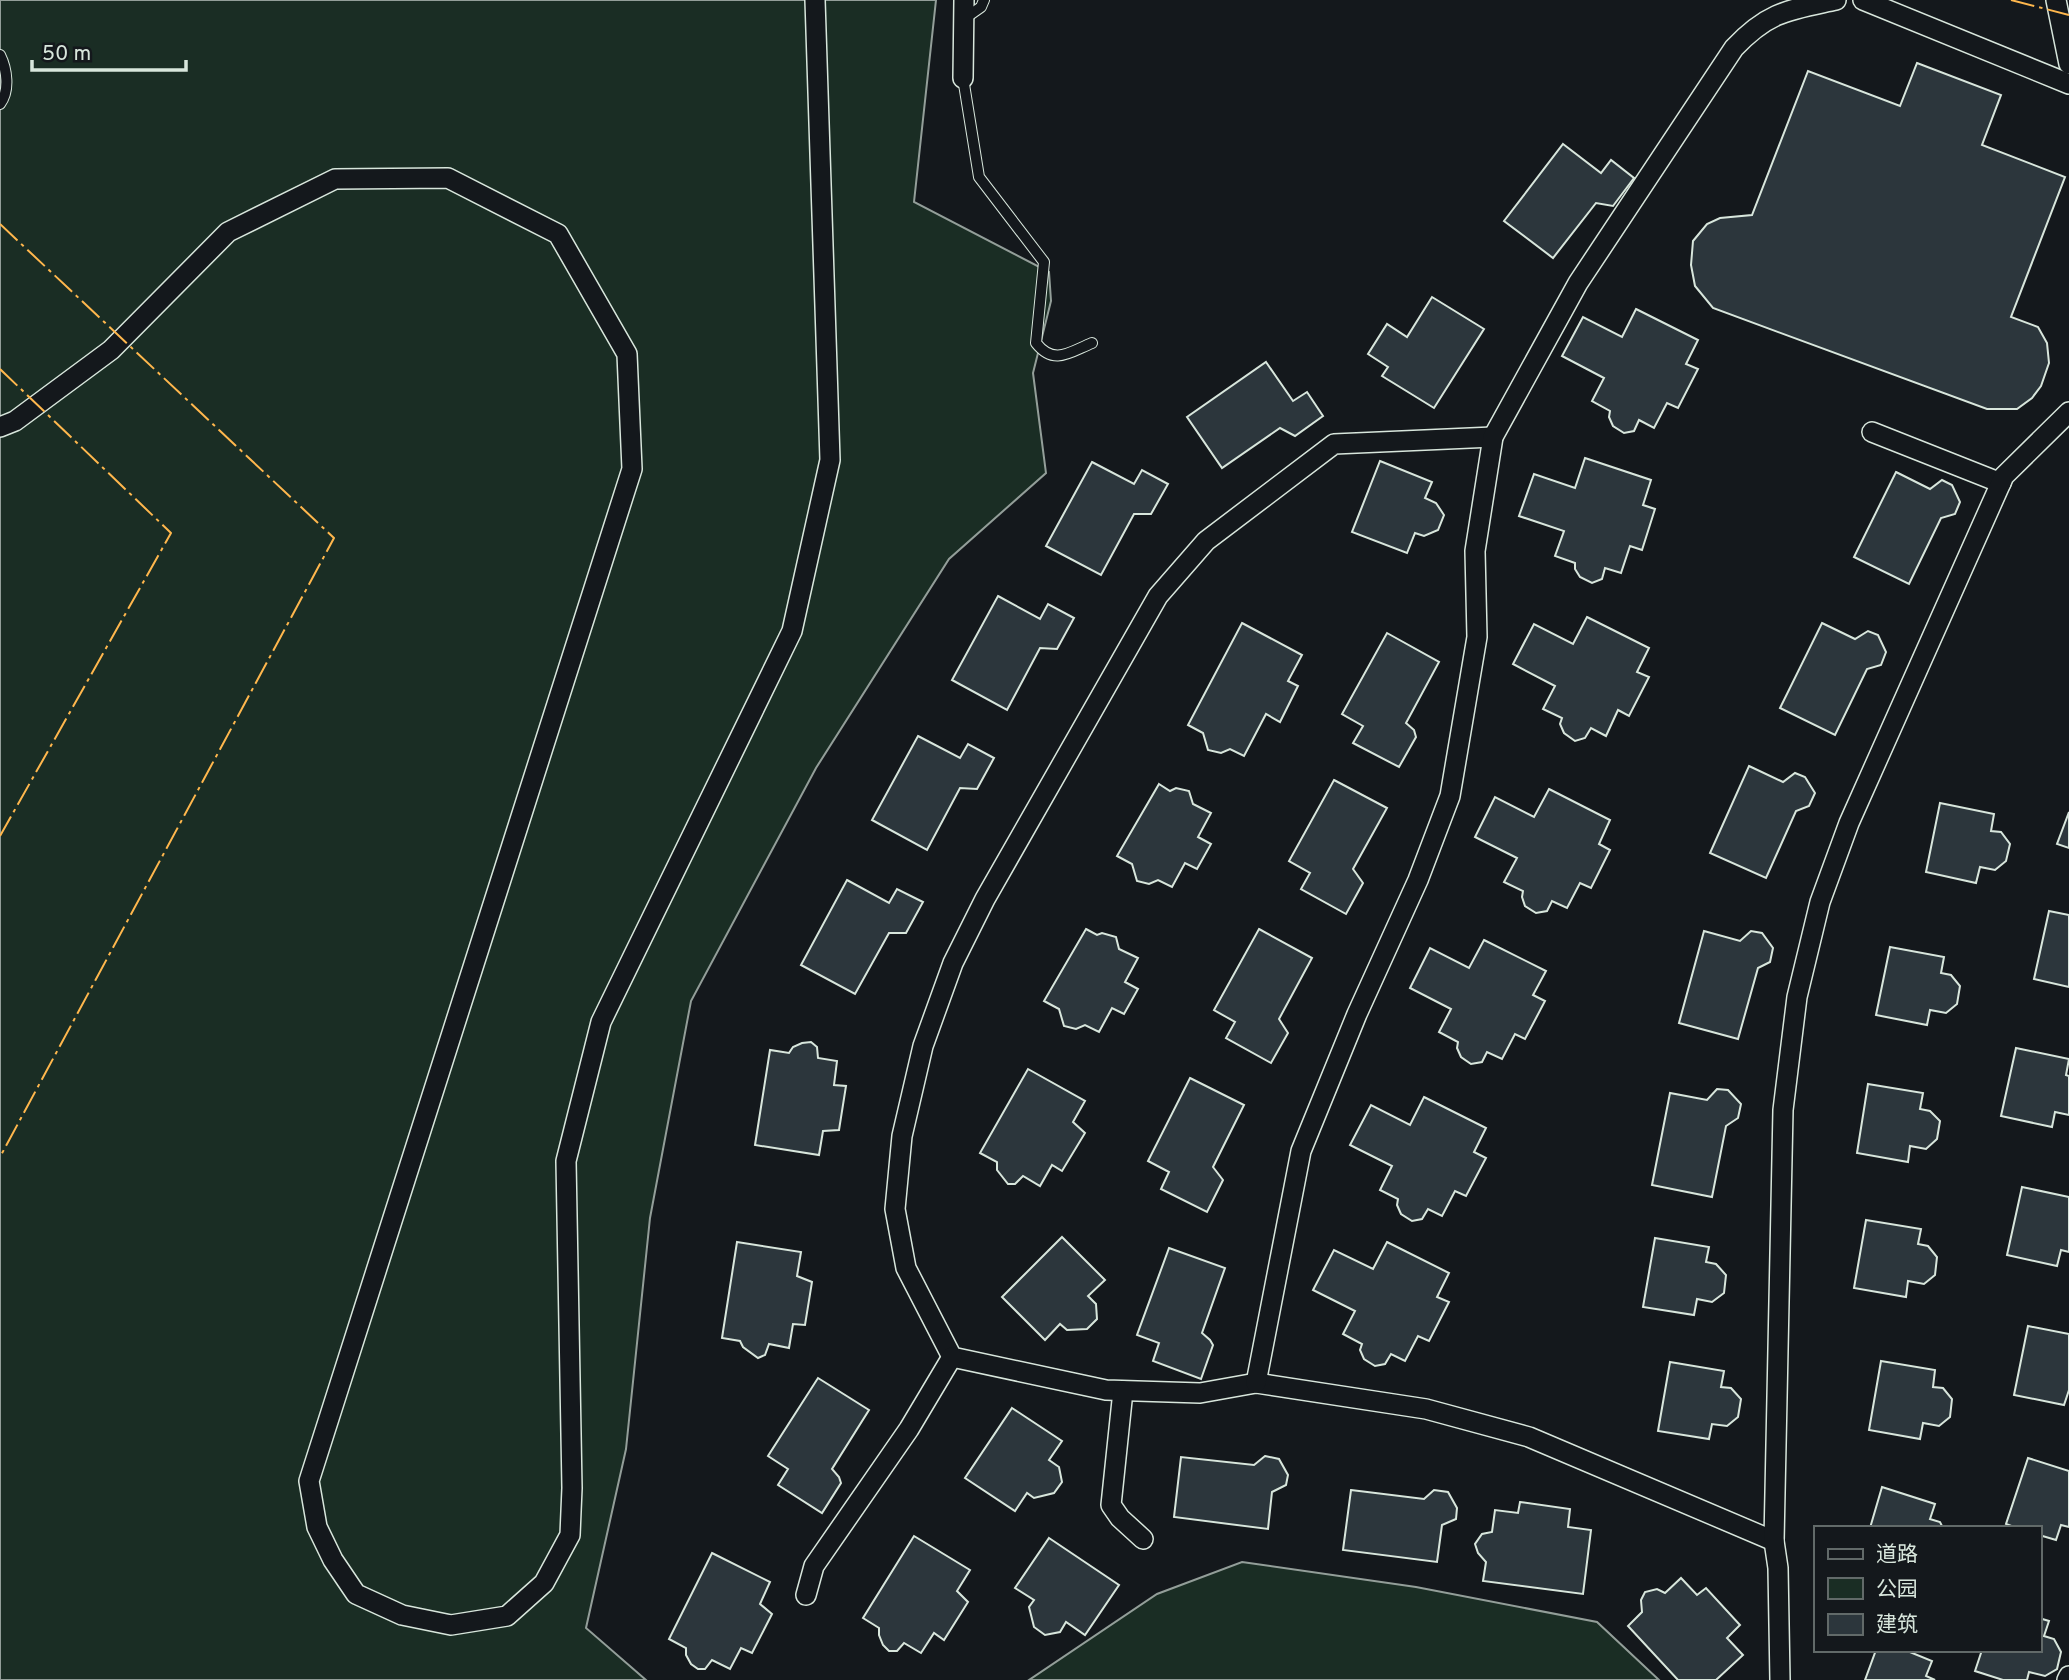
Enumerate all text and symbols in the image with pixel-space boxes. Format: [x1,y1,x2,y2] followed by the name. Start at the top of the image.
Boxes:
[32,28,186,72] scale bar
[42,41,91,68] text: 50 m
[1814,1526,2041,1652] legend
[1876,1542,1918,1569] text: 道路
[1876,1577,1918,1604] text: 公园
[1876,1612,1918,1639] text: 建筑

